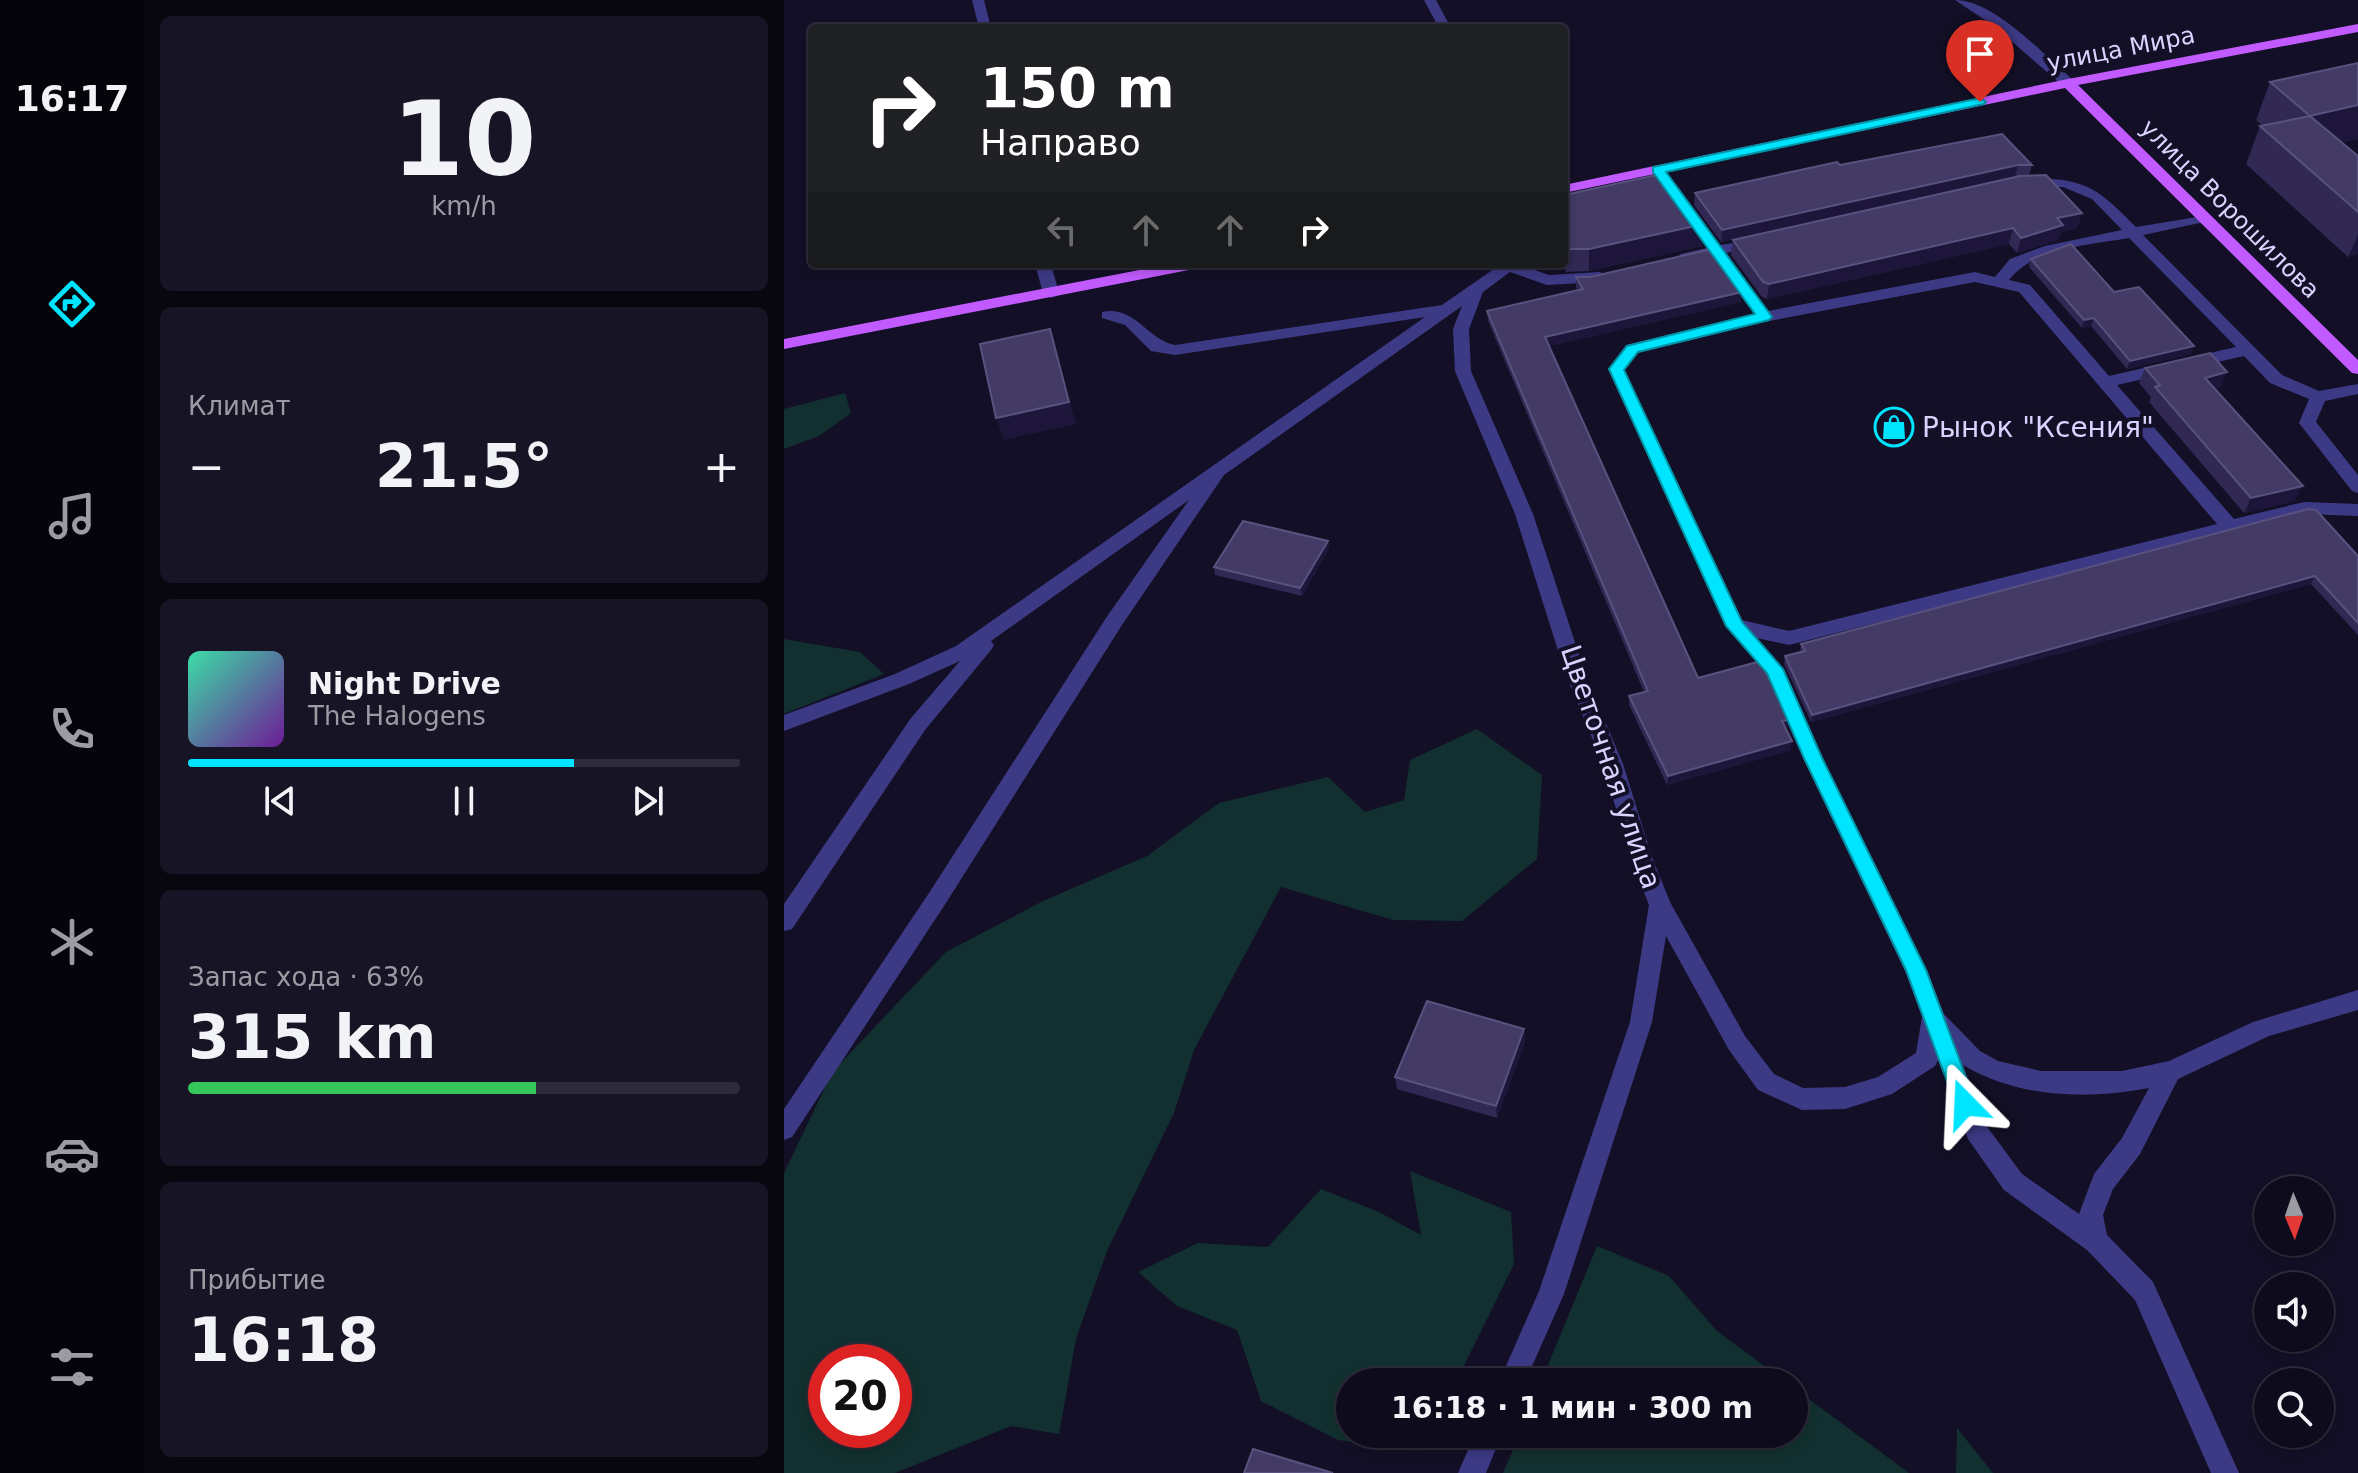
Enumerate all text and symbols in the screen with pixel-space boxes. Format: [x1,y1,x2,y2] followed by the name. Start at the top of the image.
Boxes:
[1946,20,2014,102] pin
[2045,21,2197,77] street label: улица Мира
[1958,32,2002,76] icon: arrive
[980,55,1175,120] text: 150 m
[848,56,952,160] icon: right
[15,78,129,119] text: 16:17
[392,78,536,200] text: 10
[2135,114,2325,304] street label: улица Ворошилова
[980,122,1141,163] text: Направо
[431,191,497,221] text: km/h
[1040,208,1084,252] icon: left
[1124,208,1168,252] icon: ahead
[1208,208,1252,252] icon: ahead
[1292,208,1336,252] icon: right
[44,276,100,332] icon: directions
[188,391,291,421] text: Климат
[1873,406,1915,448] shop icon: Рынок "Ксения"
[1922,411,2154,444] place label: Рынок "Ксения"
[375,431,553,501] text: 21.5°
[188,441,225,492] text: −
[703,441,740,492] text: +
[44,488,100,544] icon: music
[1554,641,1668,893] street label: Цветочная улица
[308,666,501,701] text: Night Drive
[44,701,100,757] icon: phone
[308,701,486,731] text: The Halogens
[258,779,302,823] icon: previous
[442,779,486,823] icon: pause
[626,779,670,823] icon: next
[44,914,100,970] icon: climate
[188,962,424,992] text: Запас хода · 63%
[188,1002,437,1072] text: 315 km
[1923,1062,2007,1146] position arrow
[44,1126,100,1182] icon: car
[2254,1176,2334,1256] north arrow
[2254,1176,2334,1448] map controls
[188,1265,326,1295] text: Прибытие
[2254,1272,2334,1352] button: sound
[188,1305,379,1375] text: 16:18
[44,1339,100,1395] icon: filters
[808,1344,912,1448] speed limit sign: 20
[2254,1368,2334,1448] button: search
[1391,1390,1753,1425] text: 16:18 · 1 мин · 300 m

